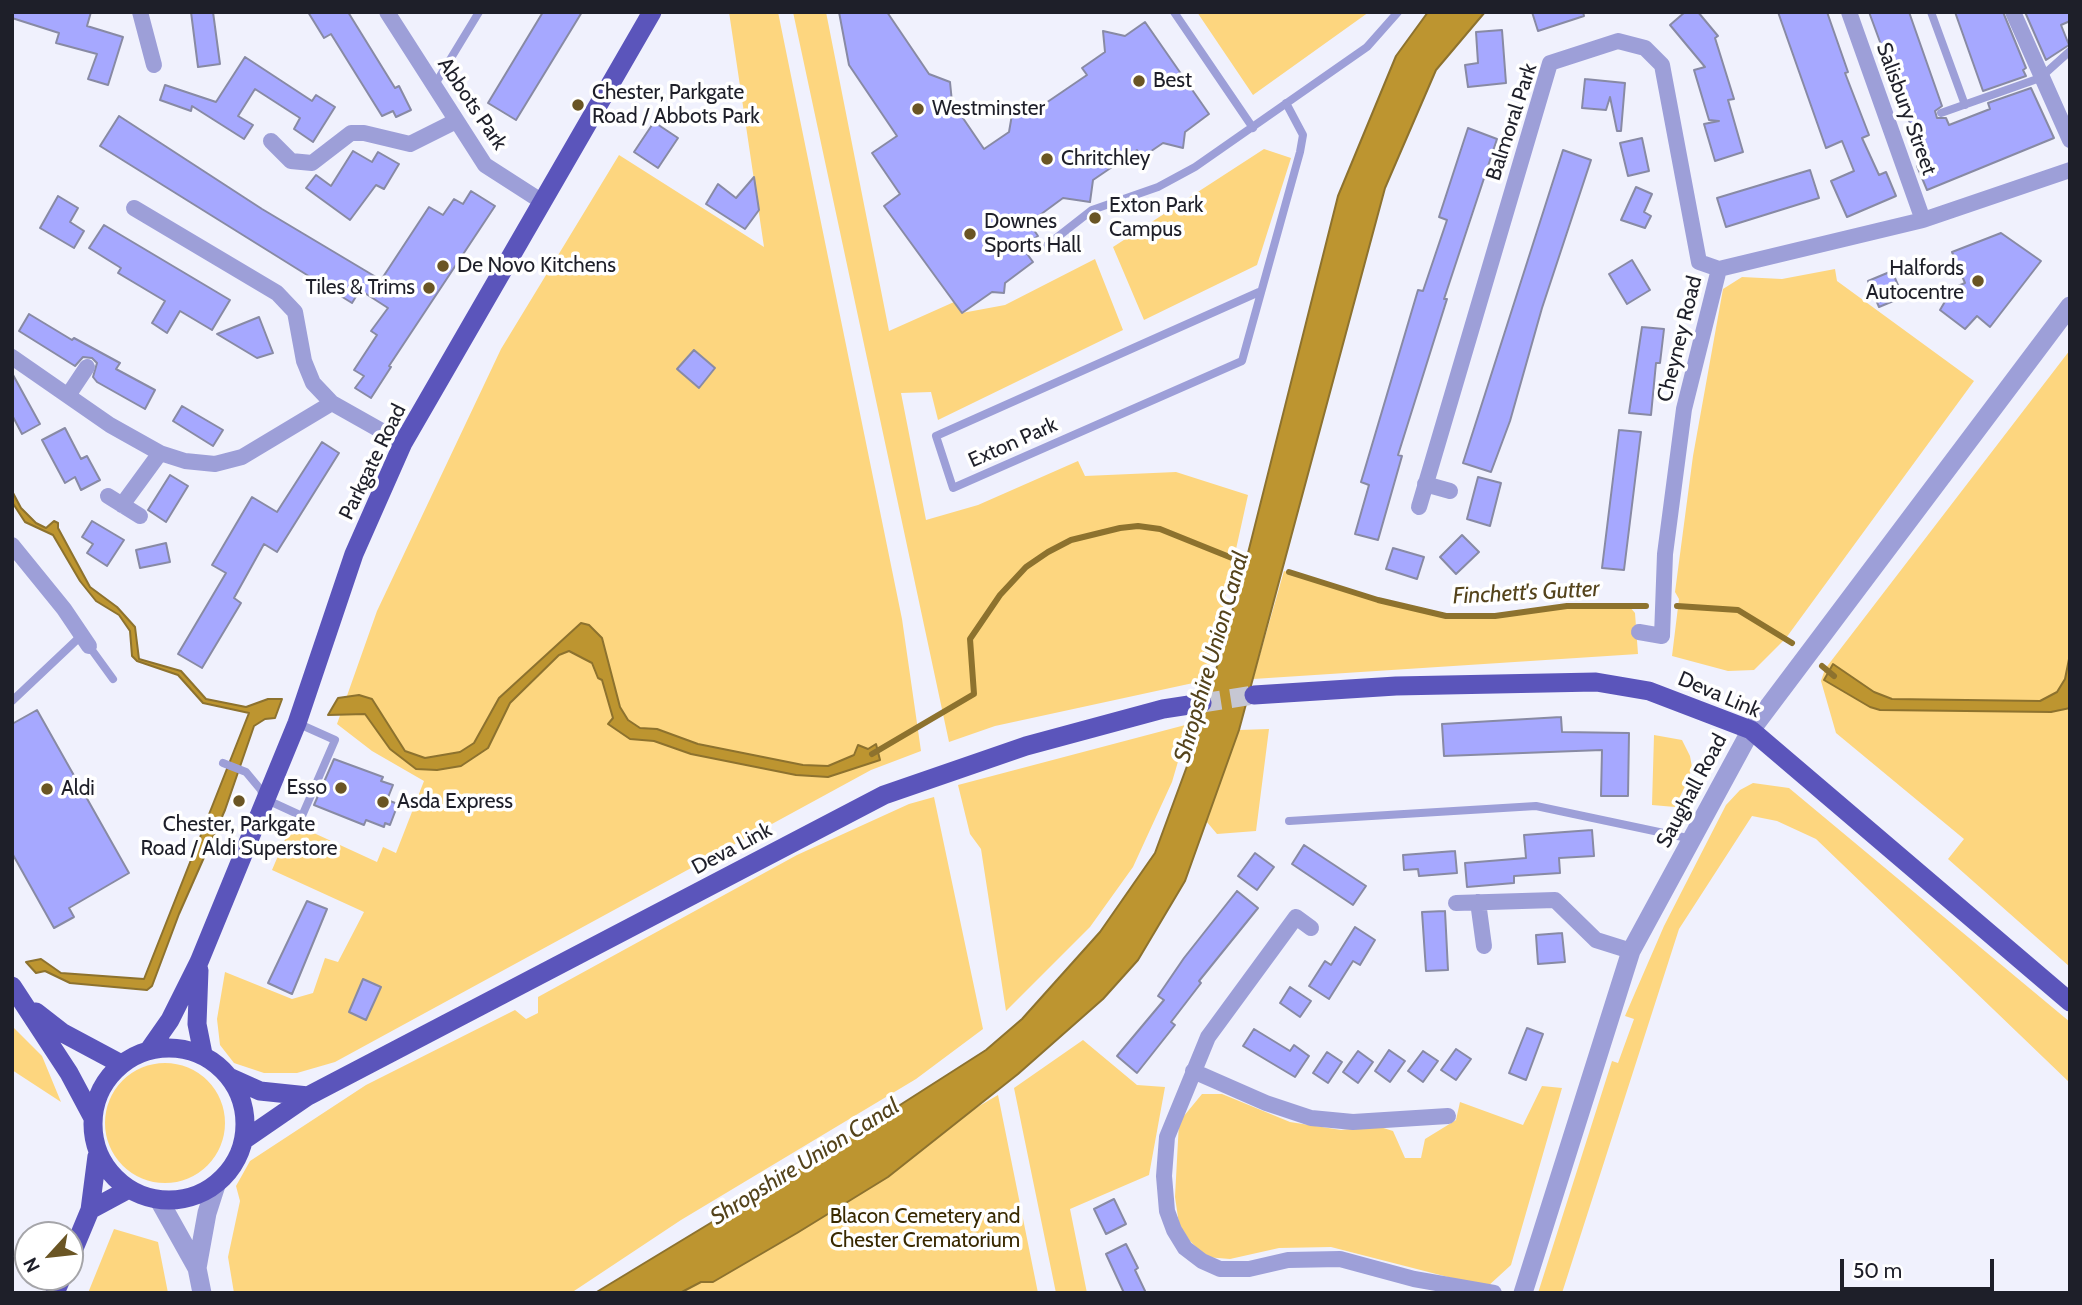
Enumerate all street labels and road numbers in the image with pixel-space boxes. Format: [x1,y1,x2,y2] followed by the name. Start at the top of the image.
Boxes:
[1870,39,1942,179] street label: Salisbury Street
[432,53,512,155] street label: Abbots Park
[1481,60,1543,184] street label: Balmoral Park
[1652,273,1708,405] street label: Cheyney Road
[334,400,412,524] street label: Parkgate Road
[965,412,1061,474] street label: Exton Park
[1674,666,1764,724] street label: Deva Link
[1651,730,1733,852] street label: Saughall Road
[688,817,776,881] street label: Deva Link

